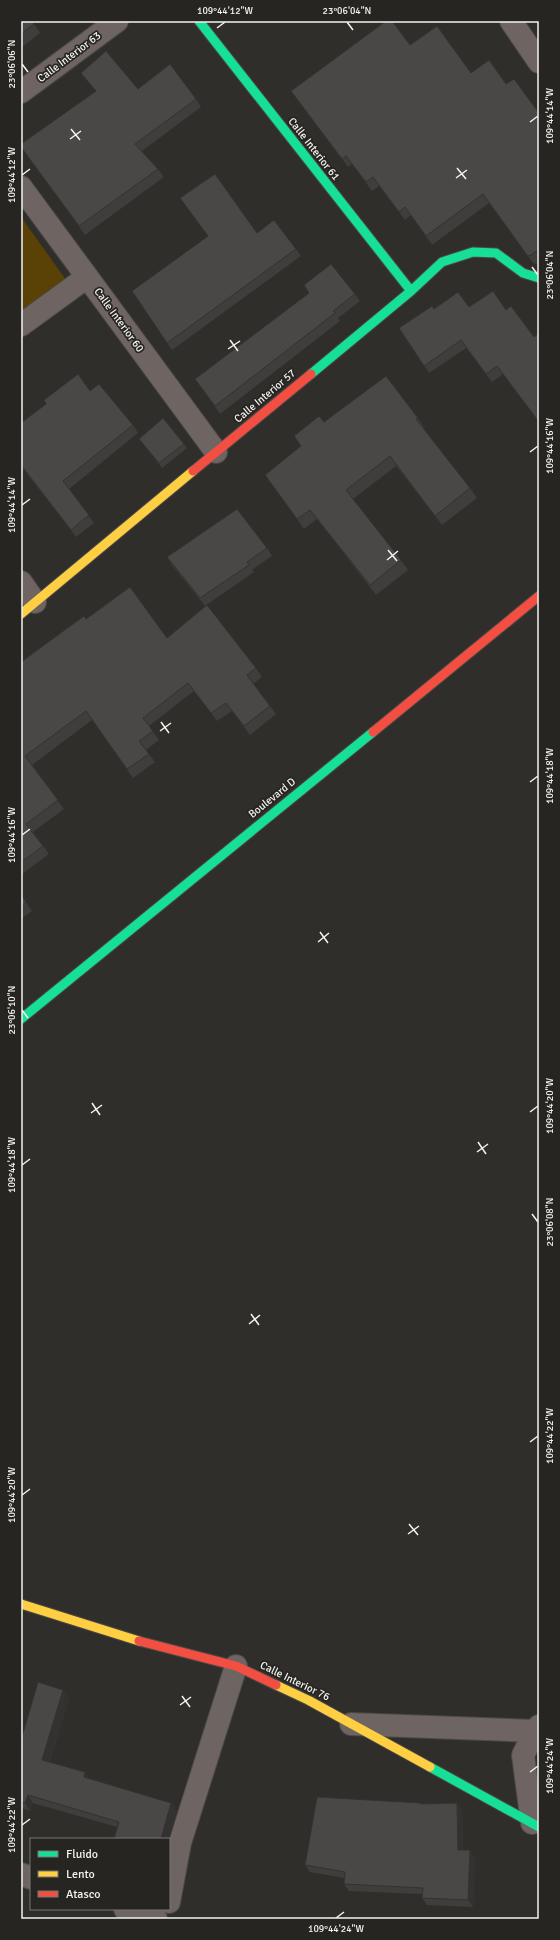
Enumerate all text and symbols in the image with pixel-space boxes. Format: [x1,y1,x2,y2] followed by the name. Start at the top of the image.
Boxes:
[197,5,253,17] text: 109°44'12"W
[323,5,371,17] text: 23°06'04"N
[35,29,103,85] street label: Calle Interior 63
[6,40,18,88] text: 23°06'06"N
[544,88,556,144] text: 109°44'14"W
[285,115,343,183] street label: Calle Interior 61
[6,147,18,203] text: 109°44'12"W
[544,251,556,299] text: 23°06'04"N
[91,285,147,355] street label: Calle Interior 60
[232,367,298,425] street label: Calle Interior 57
[544,418,556,474] text: 109°44'16"W
[6,477,18,533] text: 109°44'14"W
[544,748,556,804] text: 109°44'18"W
[246,775,298,821] street label: Boulevard D
[6,807,18,863] text: 109°44'16"W
[6,986,18,1034] text: 23°06'10"N
[544,1078,556,1134] text: 109°44'20"W
[6,1137,18,1193] text: 109°44'18"W
[544,1198,556,1246] text: 23°06'08"N
[544,1408,556,1464] text: 109°44'22"W
[6,1467,18,1523] text: 109°44'20"W
[258,1658,332,1704] street label: Calle Interior 76
[544,1738,556,1794] text: 109°44'24"W
[6,1797,18,1853] text: 109°44'22"W
[30,1838,170,1910] legend
[66,1847,98,1862] text: Fluido
[66,1867,95,1882] text: Lento
[66,1887,101,1902] text: Atasco
[308,1923,364,1935] text: 109°44'24"W

